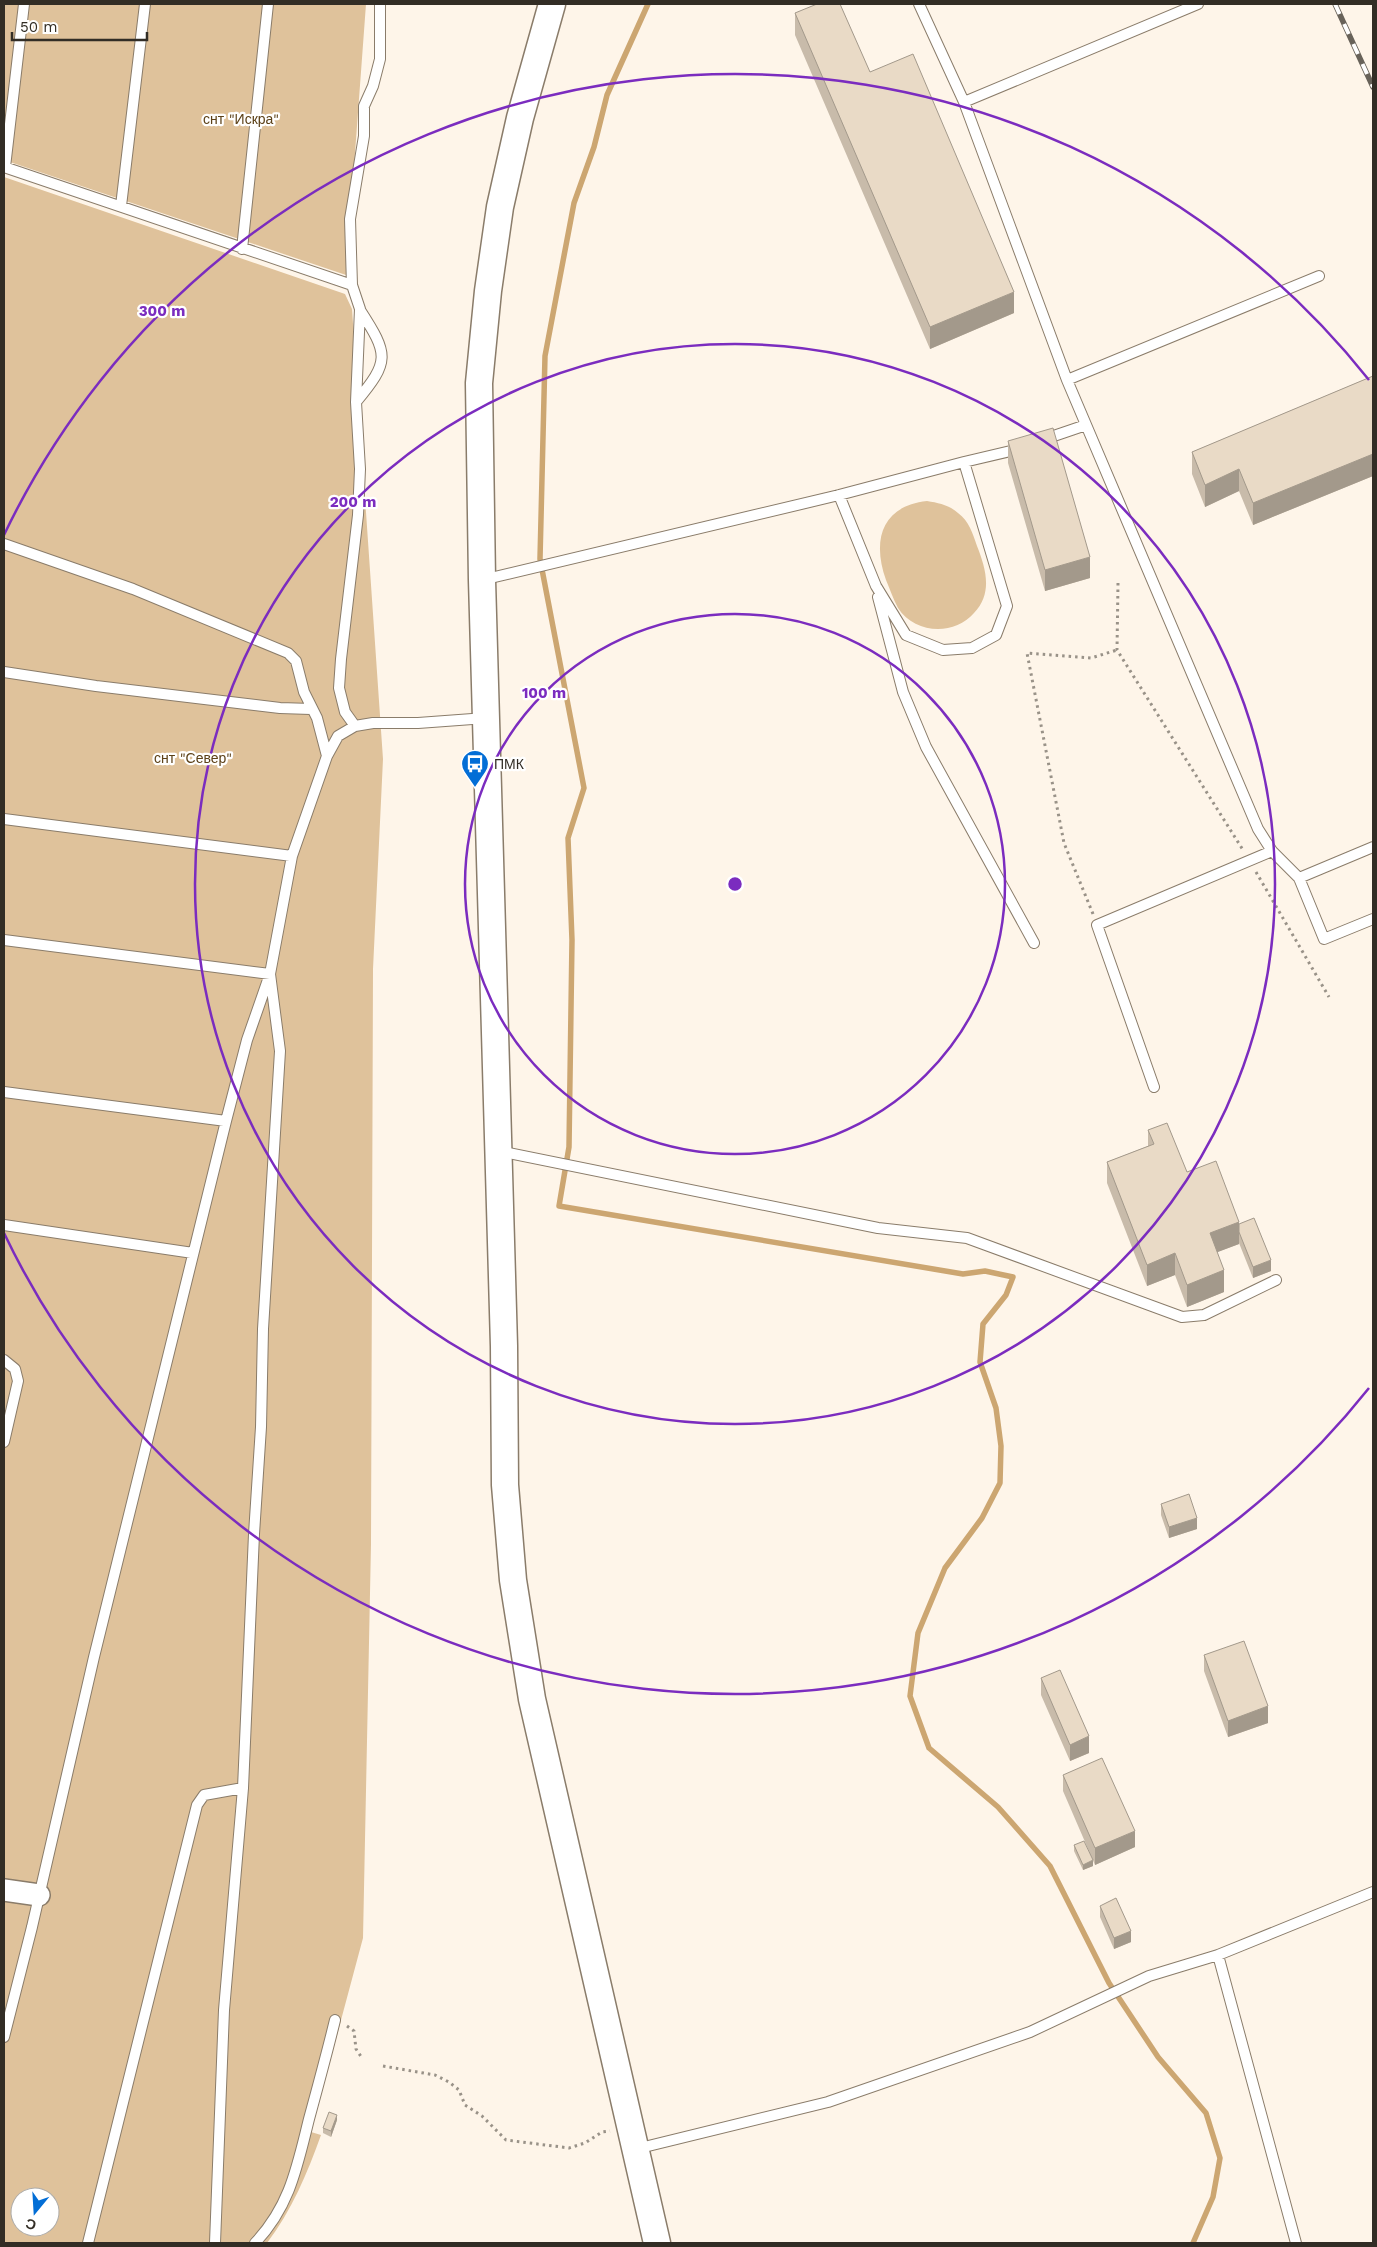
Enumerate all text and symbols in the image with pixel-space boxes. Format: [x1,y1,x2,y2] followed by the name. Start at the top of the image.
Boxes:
[12,10,148,42] scale bar
[20,18,57,36] text: 50 m
[203,111,279,127] park label: снт "Искра"
[139,302,185,320] text: 300 m
[330,493,376,511] text: 200 m
[522,684,566,702] text: 100 m
[460,749,490,788] bus stop icon: ПМК
[154,750,232,766] park label: снт "Север"
[494,756,525,772] place label: ПМК
[726,875,744,893] centre of rings
[10,2187,60,2237] north arrow
[24,2215,38,2234] text: С

